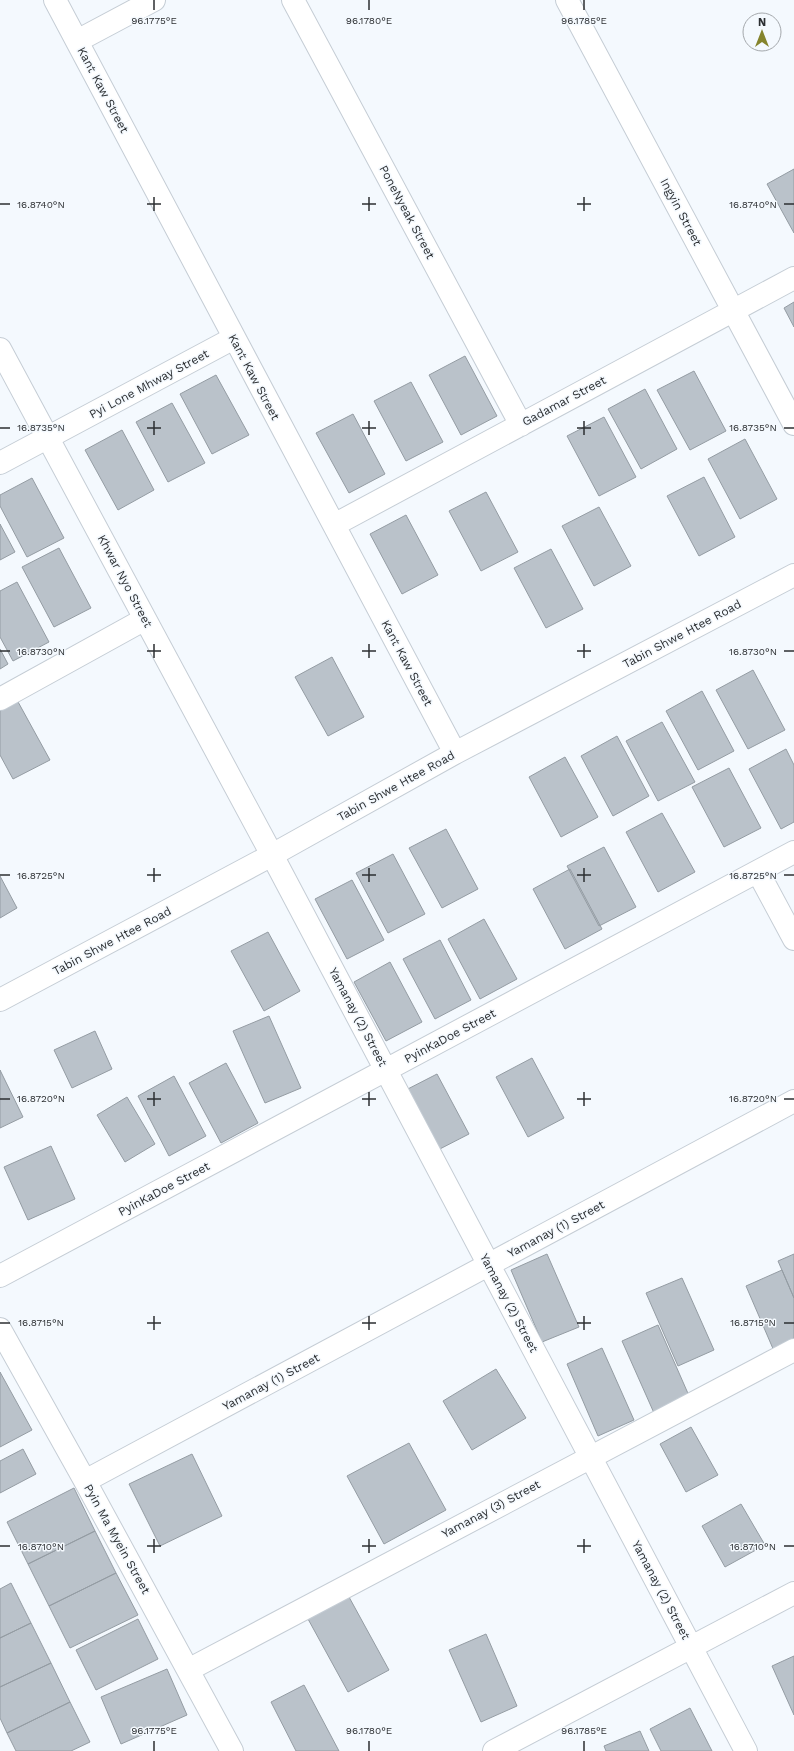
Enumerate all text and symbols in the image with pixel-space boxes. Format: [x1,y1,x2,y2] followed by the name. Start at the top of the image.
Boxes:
[742,12,782,52] north arrow
[131,15,177,26] text: 96.1775°E
[346,15,392,26] text: 96.1780°E
[561,15,607,26] text: 96.1785°E
[758,16,766,29] text: N
[74,45,132,135] street label: Kant Kaw Street
[376,163,438,261] street label: PoneNyeak Street
[657,176,705,248] street label: Ingyin Street
[17,199,65,210] text: 16.8740°N
[729,199,777,210] text: 16.8740°N
[225,332,283,422] street label: Kant Kaw Street
[87,347,211,421] street label: Pyi Lone Mhway Street
[520,373,608,429] street label: Gadamar Street
[17,422,65,433] text: 16.8735°N
[729,422,777,433] text: 16.8735°N
[95,532,155,630] street label: Khwar Nyo Street
[620,597,744,671] street label: Tabin Shwe Htee Road
[378,618,436,708] street label: Kant Kaw Street
[17,646,65,657] text: 16.8730°N
[729,646,777,657] text: 16.8730°N
[335,748,457,824] street label: Tabin Shwe Htee Road
[17,870,65,881] text: 16.8725°N
[729,870,777,881] text: 16.8725°N
[50,904,174,978] street label: Tabin Shwe Htee Road
[326,965,390,1069] street label: Yamanay (2) Street
[402,1006,498,1066] street label: PyinKaDoe Street
[17,1093,65,1104] text: 16.8720°N
[729,1093,777,1104] text: 16.8720°N
[116,1159,212,1219] street label: PyinKaDoe Street
[505,1198,607,1260] street label: Yamanay (1) Street
[477,1251,541,1355] street label: Yamanay (2) Street
[18,1317,64,1328] text: 16.8715°N
[730,1317,776,1328] text: 16.8715°N
[220,1351,322,1413] street label: Yamanay (1) Street
[439,1477,543,1541] street label: Yamanay (3) Street
[81,1482,153,1596] street label: Pyin Ma Myein Street
[629,1538,693,1642] street label: Yamanay (2) Street
[18,1541,64,1552] text: 16.8710°N
[730,1541,776,1552] text: 16.8710°N
[131,1725,177,1736] text: 96.1775°E
[346,1725,392,1736] text: 96.1780°E
[561,1725,607,1736] text: 96.1785°E

